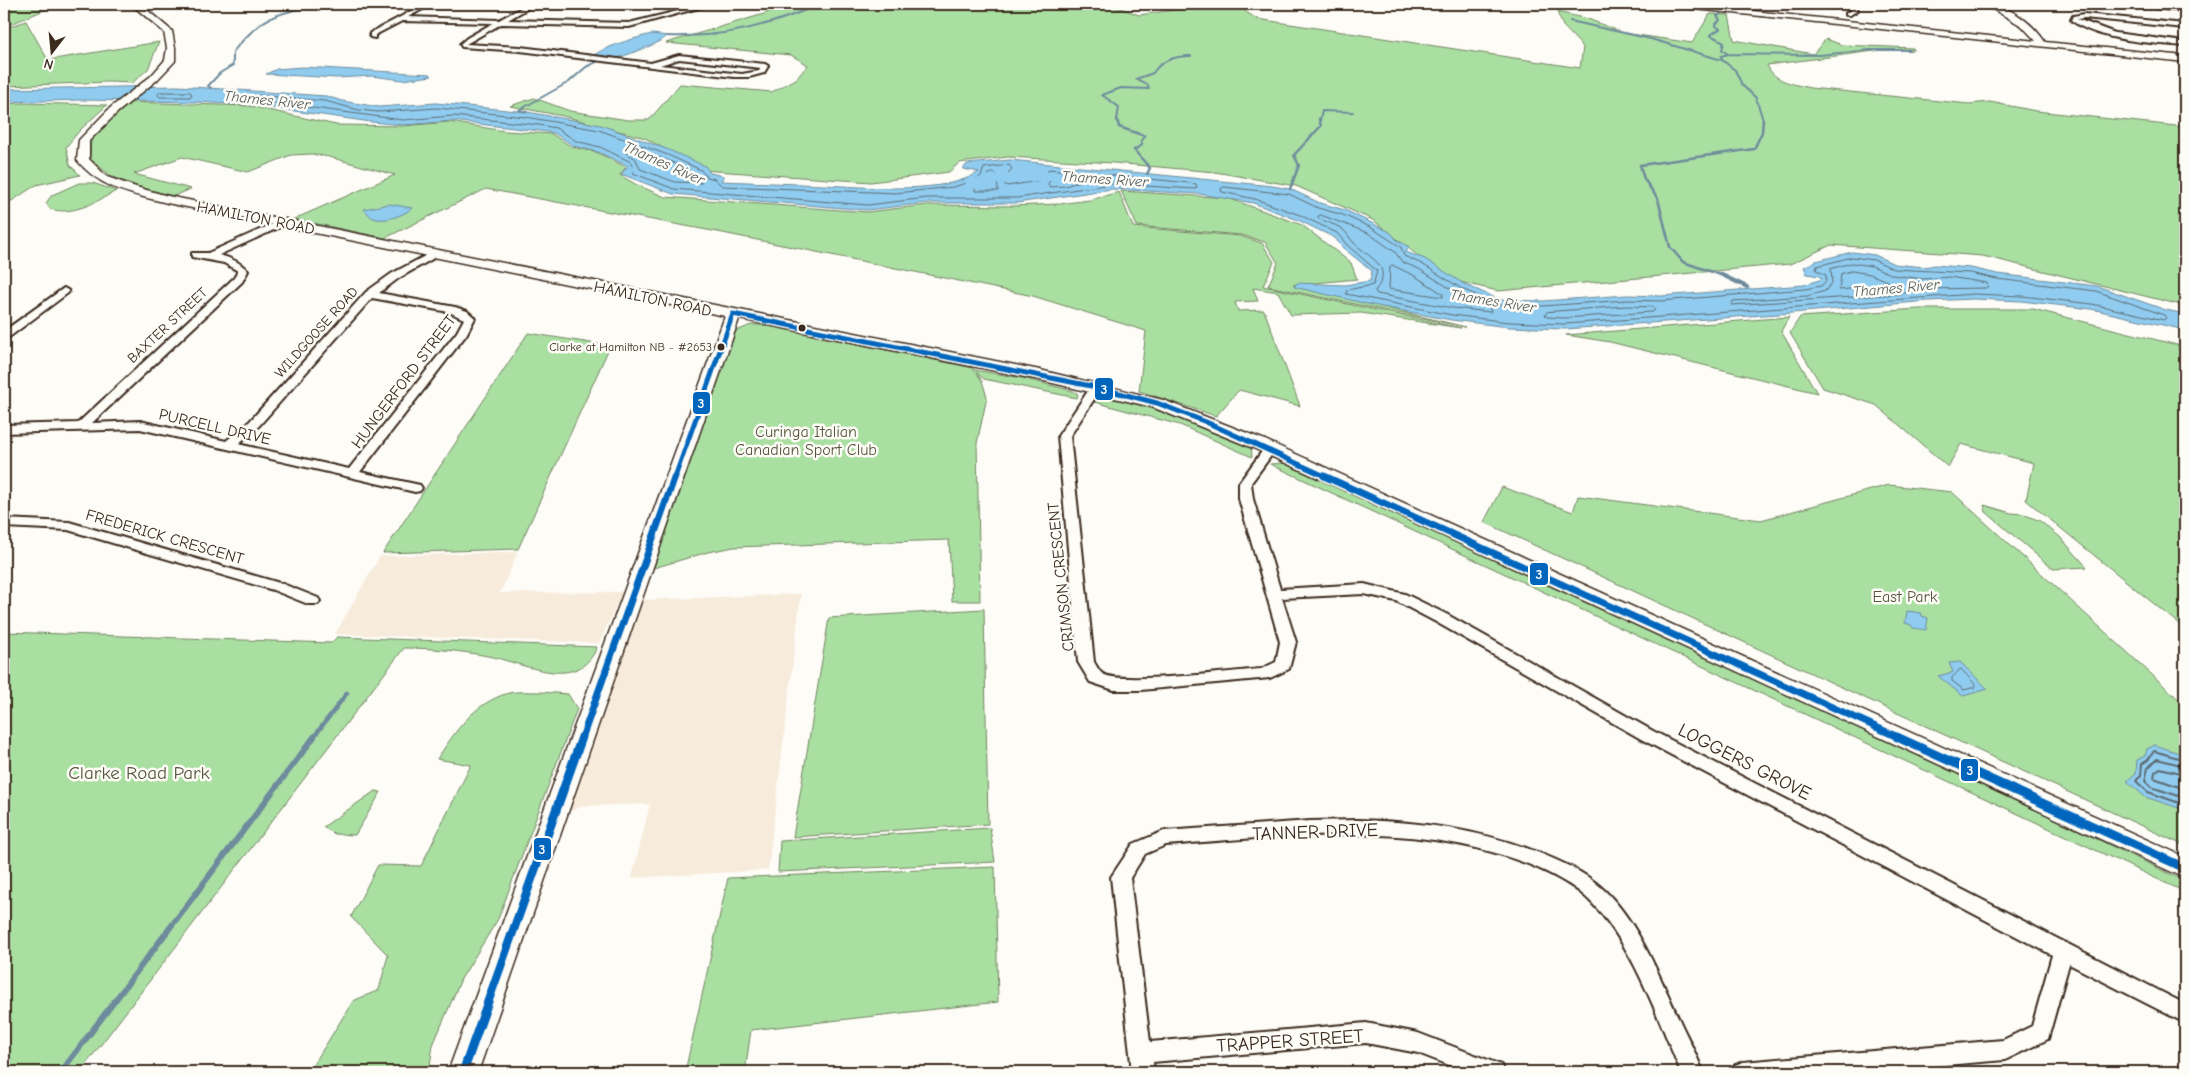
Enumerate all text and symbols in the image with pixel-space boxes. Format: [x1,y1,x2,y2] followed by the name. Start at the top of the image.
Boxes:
[28,28,78,78] north arrow
[42,55,55,73] text: N
[223,87,312,114] water label: Thames River
[621,137,708,189] water label: Thames River
[1061,167,1150,191] water label: Thames River
[195,198,316,238] street label: HAMILTON ROAD
[1852,275,1941,301] water label: Thames River
[592,278,713,320] street label: HAMILTON ROAD
[271,283,362,381] street label: WILDGOOSE ROAD
[124,284,211,367] street label: BAXTER STREET
[1449,285,1538,317] water label: Thames River
[348,311,460,452] street label: HUNGERFORD STREET
[797,323,807,333] unlabelled marker
[549,340,712,354] place label: Clarke at Hamilton NB - #2653
[716,342,726,352] marker: Clarke at Hamilton NB - #2653
[1094,377,1114,401] line badge: 3
[1101,381,1108,398] text: 3
[692,391,711,415] line badge: 3
[698,395,705,412] text: 3
[157,405,273,449] street label: PURCELL DRIVE
[735,423,877,459] park label: Curinga Italian Canadian Sport Club
[1044,501,1078,653] street label: CRIMSON CRESCENT
[84,506,247,568] street label: FREDERICK CRESCENT
[1529,562,1549,586] line badge: 3
[1536,566,1543,583] text: 3
[1872,588,1938,606] park label: East Park
[1674,719,1815,805] street label: LOGGERS GROVE
[1960,758,1979,782] line badge: 3
[68,762,211,784] park label: Clarke Road Park
[1967,762,1974,779] text: 3
[1252,819,1378,845] street label: TANNER DRIVE
[533,837,552,861] line badge: 3
[539,841,546,858] text: 3
[1216,1025,1364,1057] street label: TRAPPER STREET

